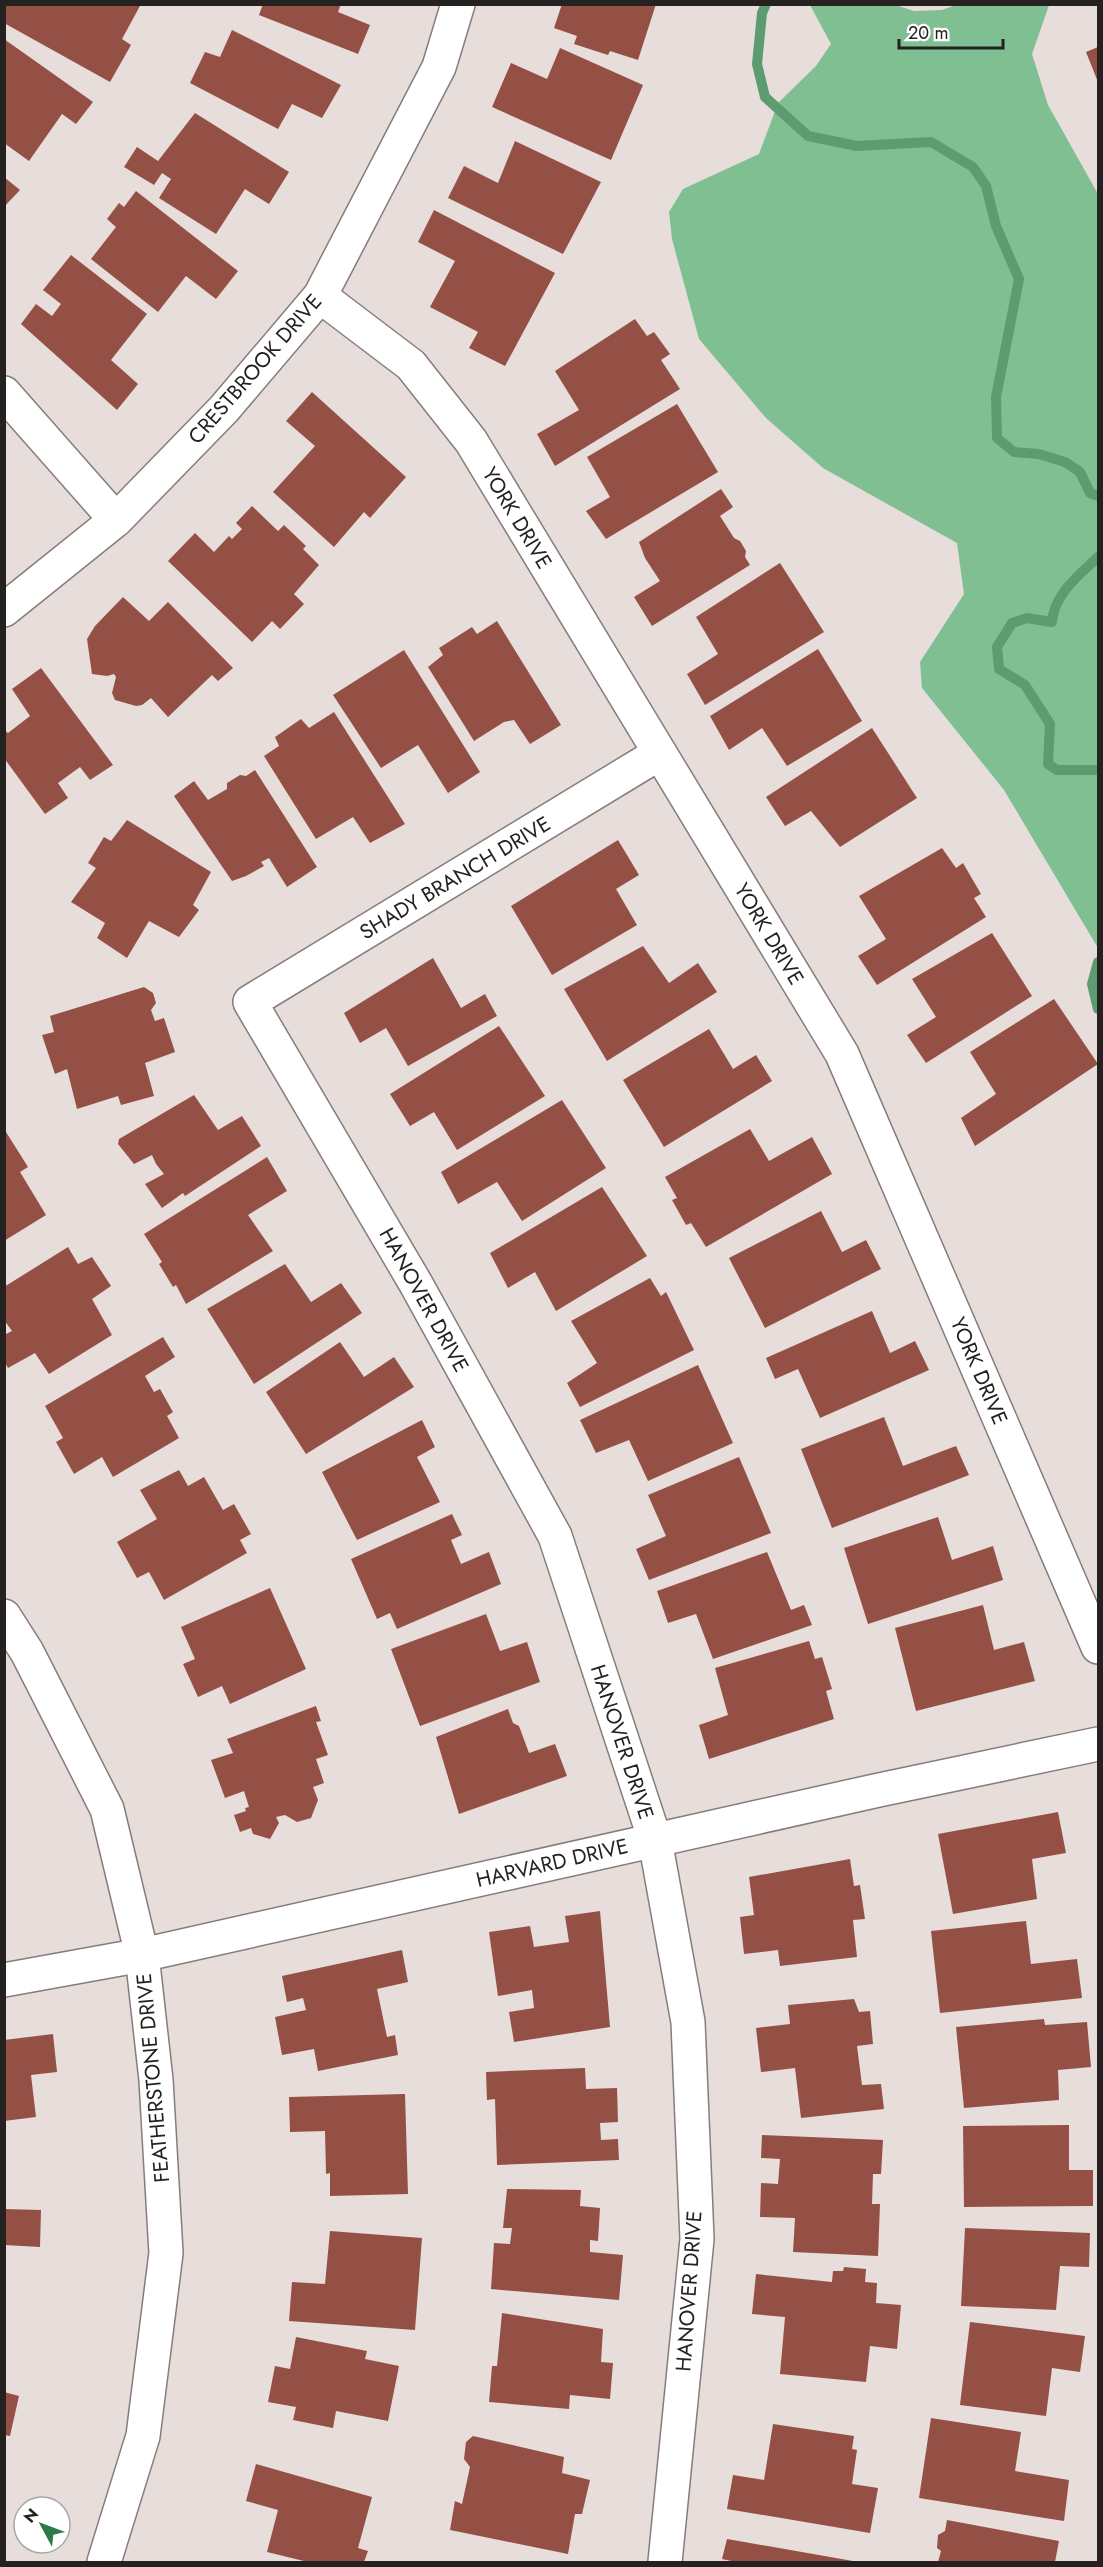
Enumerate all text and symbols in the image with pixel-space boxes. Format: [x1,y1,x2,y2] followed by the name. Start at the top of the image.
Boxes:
[899,12,1002,50] scale bar
[908,20,948,46] text: 20 m
[181,287,329,451] street label: CRESTBROOK DRIVE
[475,461,559,575] street label: YORK DRIVE
[354,809,556,947] street label: SHADY BRANCH DRIVE
[727,877,811,991] street label: YORK DRIVE
[372,1222,476,1378] street label: HANOVER DRIVE
[943,1313,1015,1429] street label: YORK DRIVE
[583,1661,661,1823] street label: HANOVER DRIVE
[473,1831,631,1895] street label: HARVARD DRIVE
[129,1972,177,2184] street label: FEATHERSTONE DRIVE
[668,2210,710,2372] street label: HANOVER DRIVE
[12,2495,72,2555] north arrow
[18,2503,44,2528] text: N

